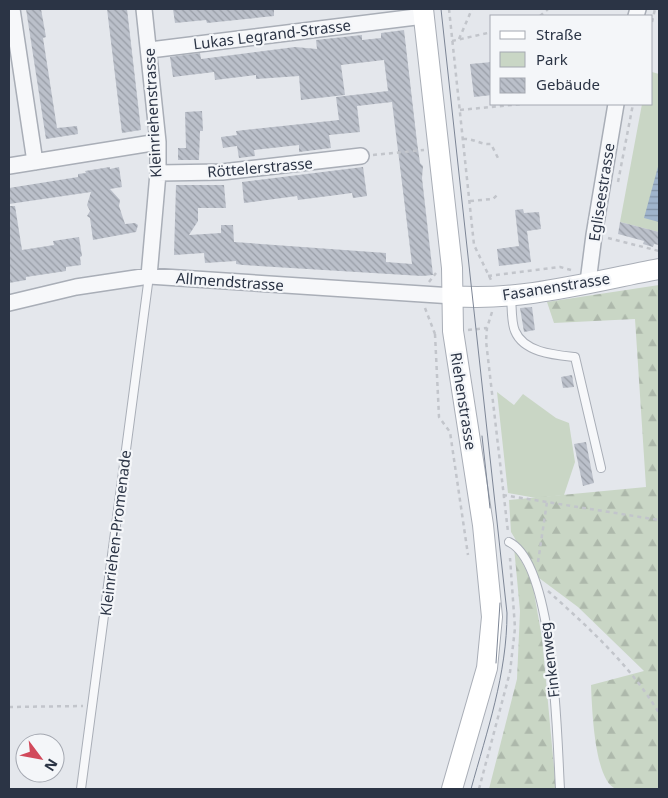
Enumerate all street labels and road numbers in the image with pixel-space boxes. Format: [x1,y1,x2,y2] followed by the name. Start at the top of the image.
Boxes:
[192,14,352,54] street label: Lukas Legrand-Strasse
[139,48,165,178] street label: Kleinriehenstrasse
[583,141,619,243] street label: Egliseestrasse
[206,152,314,182] street label: Röttelerstrasse
[175,267,285,295] street label: Allmendstrasse
[501,268,611,304] street label: Fasanenstrasse
[446,351,482,451] street label: Riehenstrasse
[95,449,135,617] street label: Kleinriehen-Promenade
[534,621,564,699] street label: Finkenweg

